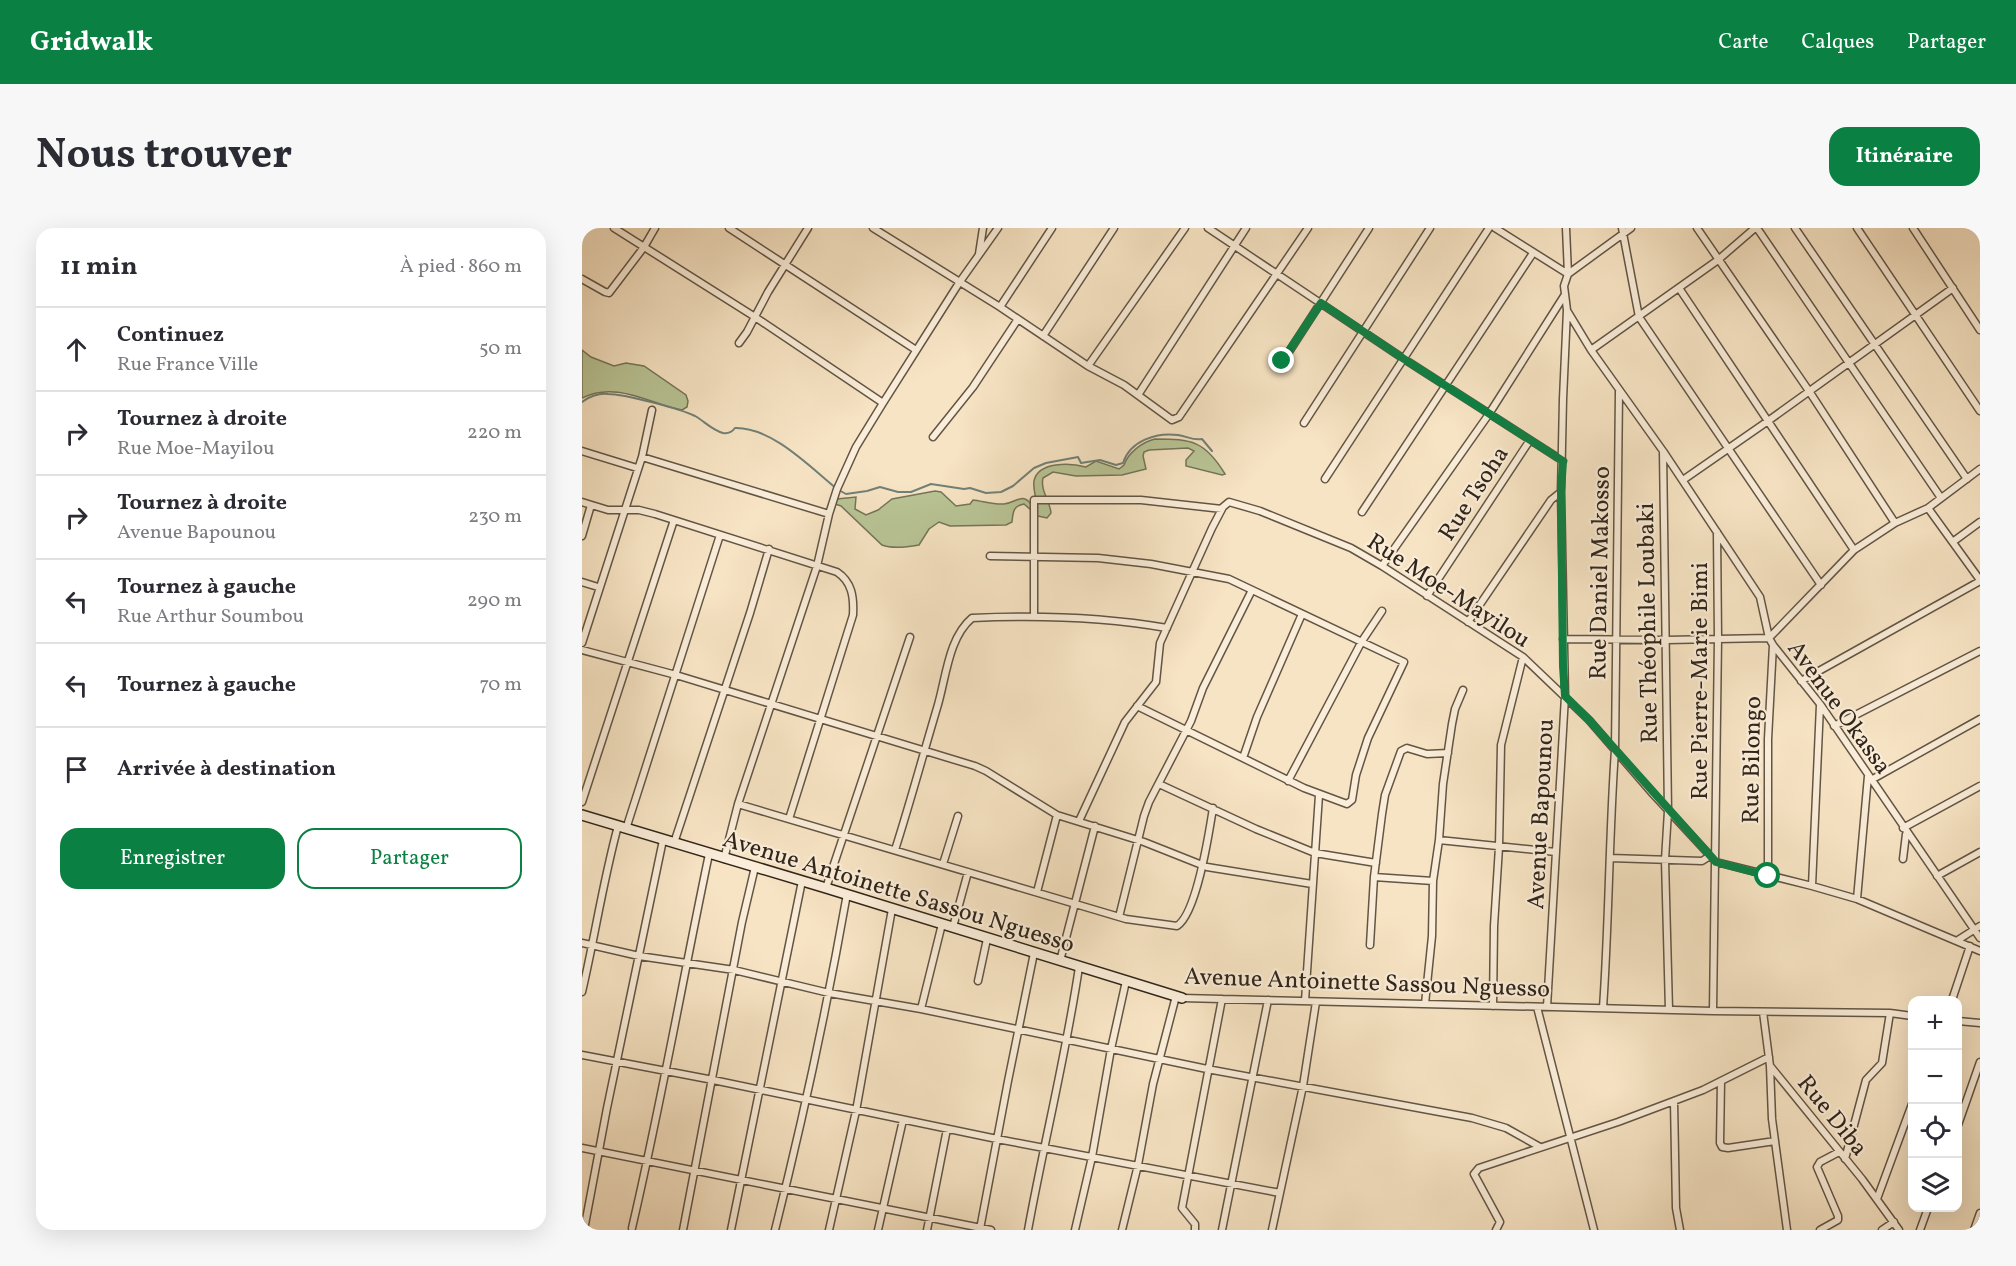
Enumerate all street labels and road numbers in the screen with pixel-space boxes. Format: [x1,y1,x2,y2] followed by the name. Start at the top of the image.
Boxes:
[1431,440,1518,548] street label: Rue Tsoha
[1582,466,1620,680] street label: Rue Daniel Makosso
[1630,502,1668,744] street label: Rue Théophile Loubaki
[1359,526,1536,657] street label: Rue Moe-Mayilou
[1684,562,1718,800] street label: Rue Pierre-Marie Bimi
[1778,634,1899,782] street label: Avenue Okassa
[1735,696,1771,824] street label: Rue Bilongo
[1520,718,1564,910] street label: Avenue Bapounou
[718,823,1078,963] street label: Avenue Antoinette Sassou Nguesso
[1183,961,1550,1007] street label: Avenue Antoinette Sassou Nguesso
[1788,1068,1875,1164] street label: Rue Diba

